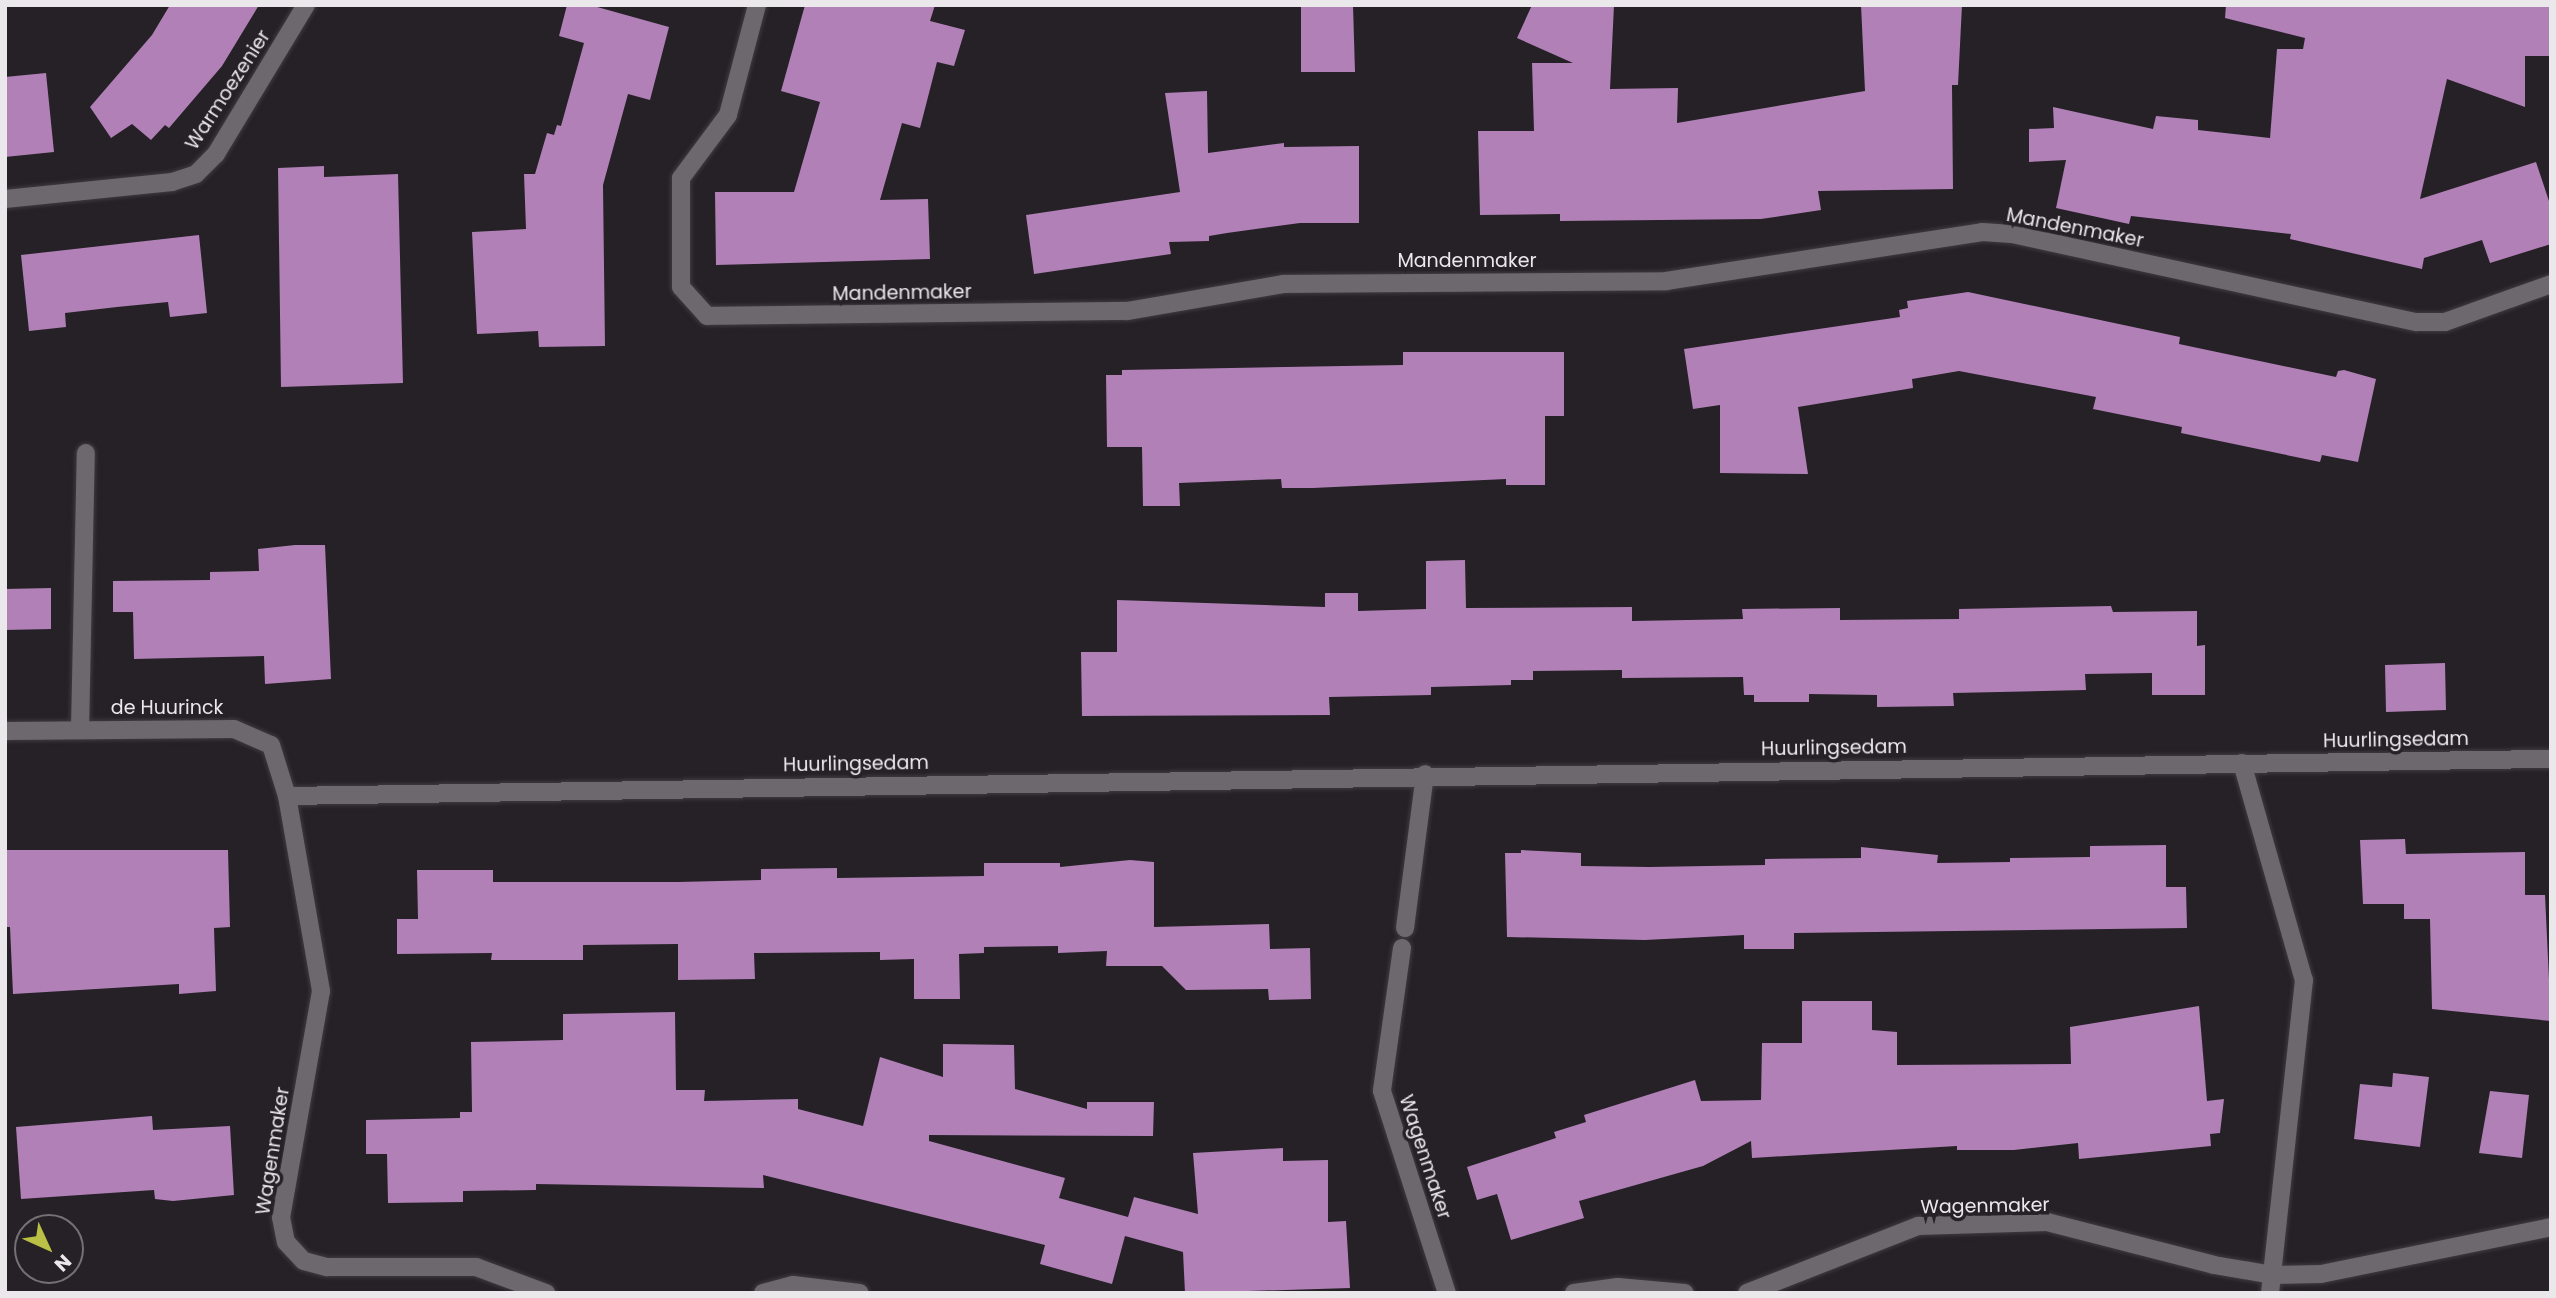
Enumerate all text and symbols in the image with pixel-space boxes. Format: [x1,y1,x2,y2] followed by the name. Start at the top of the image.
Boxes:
[181,26,275,154] street label: Warmoezenier
[2004,204,2146,252] street label: Mandenmaker
[1397,250,1537,272] street label: Mandenmaker
[832,280,972,306] street label: Mandenmaker
[111,697,223,719] street label: de Huurinck
[2323,727,2469,753] street label: Huurlingsedam
[1761,735,1907,761] street label: Huurlingsedam
[783,751,929,777] street label: Huurlingsedam
[252,1085,294,1217] street label: Wagenmaker
[1394,1092,1456,1222] street label: Wagenmaker
[1920,1193,2050,1219] street label: Wagenmaker
[14,1214,84,1284] north arrow
[48,1248,77,1277] text: N

